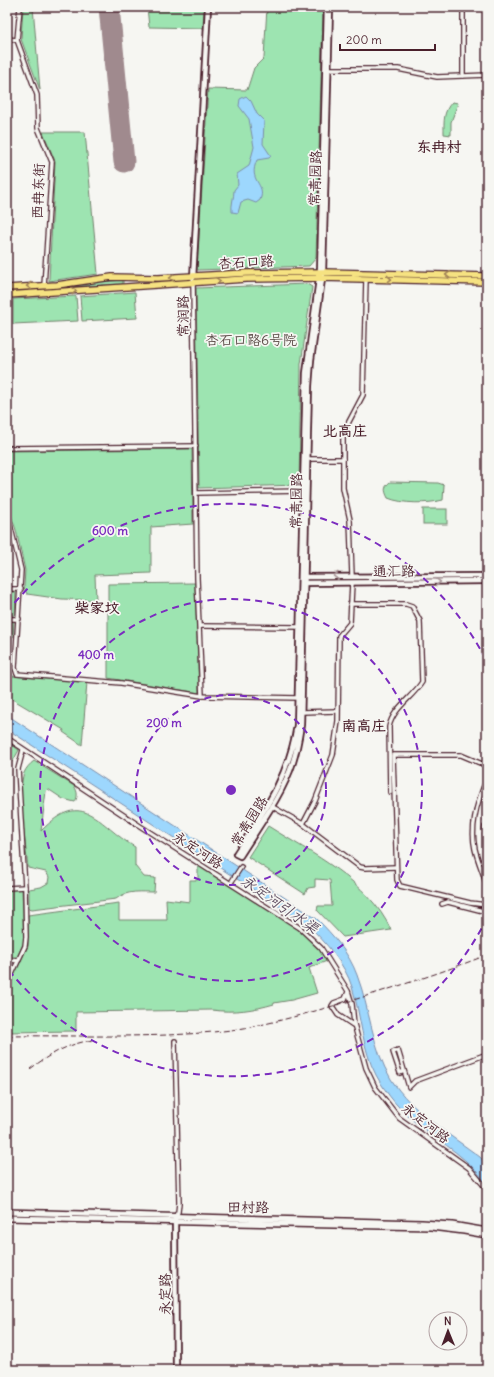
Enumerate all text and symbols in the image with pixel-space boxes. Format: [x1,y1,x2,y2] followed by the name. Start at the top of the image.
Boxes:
[340,26,435,52] scale bar
[346,32,382,47] text: 200 m
[416,137,462,156] district label: 东冉村
[305,150,325,206] street label: 常青园路
[28,163,48,219] street label: 西冉东街
[218,252,274,272] street label: 杏石口路
[445,271,451,279] one-way arrow
[169,273,175,282] one-way arrow
[386,275,392,284] one-way arrow
[215,277,221,285] one-way arrow
[26,282,32,291] one-way arrow
[71,286,77,295] one-way arrow
[174,295,192,337] street label: 常润路
[205,331,297,349] park label: 杏石口路6号院
[322,421,368,440] district label: 北高庄
[287,473,305,529] street label: 常青园路
[92,523,129,538] text: 600 m
[373,562,415,580] street label: 通汇路
[333,572,339,580] one-way arrow
[435,577,441,586] one-way arrow
[74,598,120,617] district label: 柴家坟
[78,647,115,662] text: 400 m
[146,715,182,730] text: 200 m
[341,716,387,735] district label: 南高庄
[224,783,238,797] centre of rings
[227,792,271,850] street label: 常青园路
[170,827,226,873] street label: 永定河路
[238,870,324,939] water label: 永定河引水渠
[398,1099,454,1147] street label: 永定河路
[227,1198,269,1216] street label: 田村路
[156,1273,174,1315] street label: 永定路
[428,1311,468,1351] north arrow
[444,1314,452,1328] text: N

